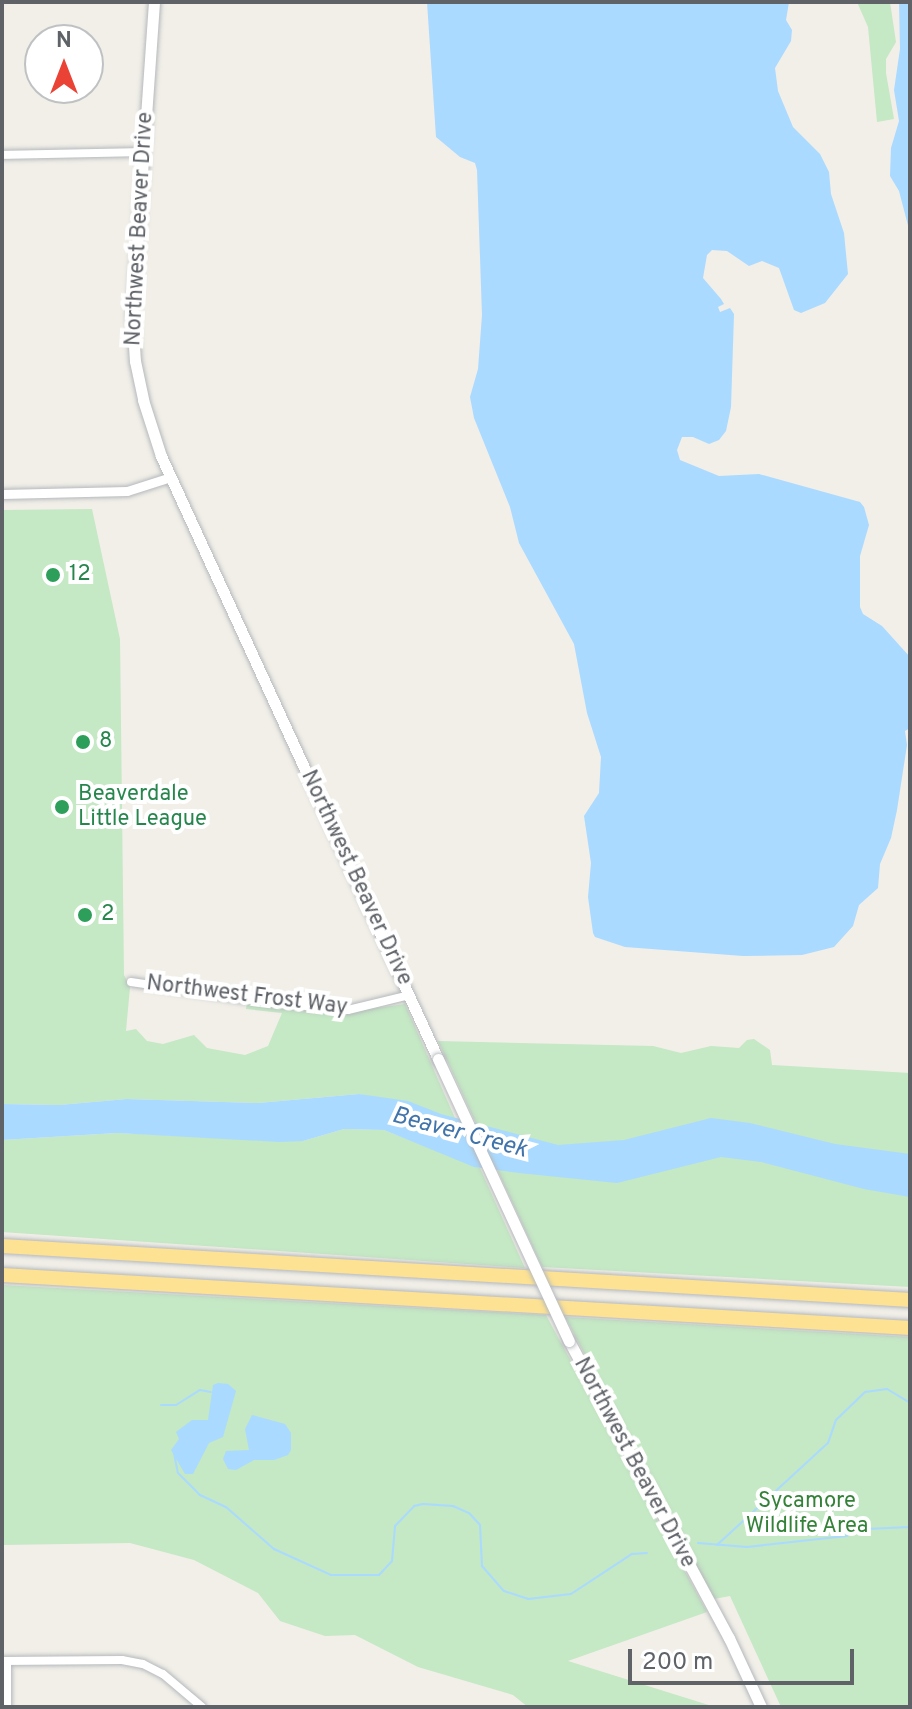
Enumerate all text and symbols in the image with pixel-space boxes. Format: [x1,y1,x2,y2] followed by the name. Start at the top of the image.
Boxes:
[24,24,104,104] north arrow
[56,28,72,55] text: N
[121,111,159,347] street label: Northwest Beaver Drive
[69,562,91,588] place label: 12
[44,566,62,584] marker: 12
[99,729,112,755] place label: 8
[74,733,92,751] marker: 8
[295,766,417,990] street label: Northwest Beaver Drive
[78,781,207,832] place label: Beaverdale Little League
[53,798,71,816] marker: Beaverdale Little League
[101,902,114,928] place label: 2
[76,906,94,924] marker: 2
[145,971,349,1021] street label: Northwest Frost Way
[388,1102,530,1166] water label: Beaver Creek
[567,1353,701,1573] street label: Northwest Beaver Drive
[745,1488,869,1540] park label: Sycamore Wildlife Area
[632,1633,858,1683] scale bar
[642,1648,713,1678] text: 200 m

